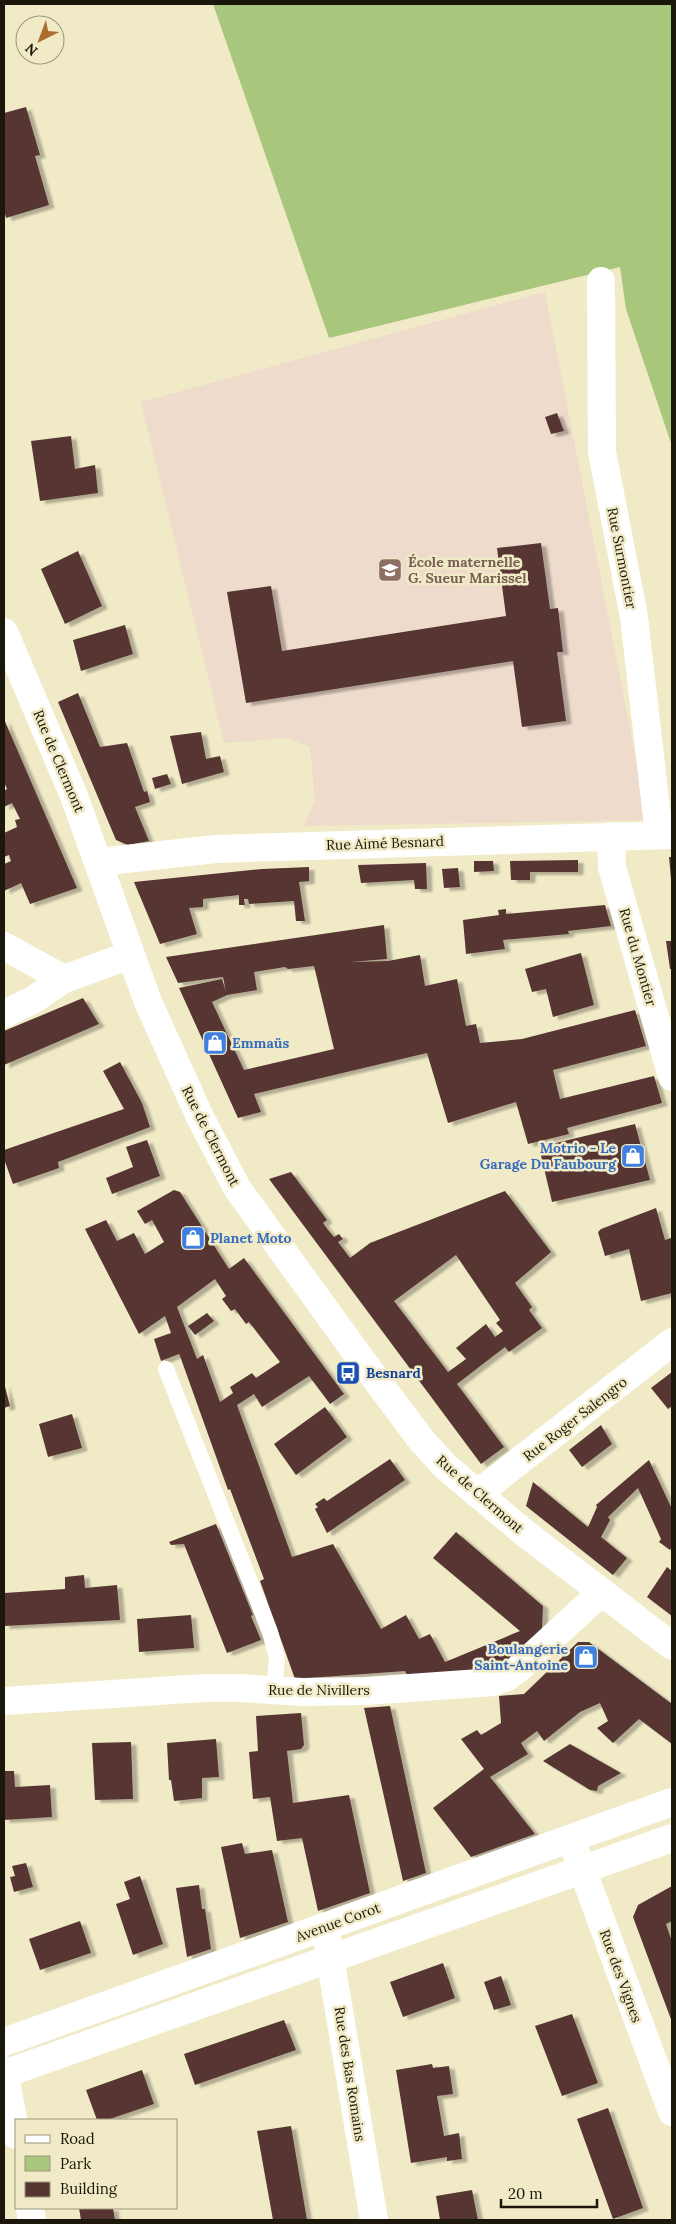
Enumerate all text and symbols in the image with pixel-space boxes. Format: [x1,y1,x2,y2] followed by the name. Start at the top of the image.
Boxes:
[15,15,65,65] north arrow
[21,39,41,60] text: N
[603,506,641,610] street label: Rue Surmontier
[408,553,527,587] place label: École maternelle G. Sueur Marissel
[377,557,403,583] school or university icon: École maternelle G. Sueur Marissel
[29,707,89,816] street label: Rue de Clermont
[326,832,444,854] street label: Rue Aimé Besnard
[615,906,661,1008] street label: Rue du Montier
[202,1030,228,1056] shop icon: Emmaüs
[232,1034,289,1052] place label: Emmaüs
[178,1083,244,1190] street label: Rue de Clermont
[480,1139,617,1173] place label: Motrio - Le Garage Du Faubourg
[620,1143,646,1169] shop icon: Motrio - Le Garage Du Faubourg
[180,1225,206,1251] shop icon: Planet Moto
[210,1229,291,1247] place label: Planet Moto
[335,1360,361,1386] bus stop icon: Besnard
[366,1364,421,1382] place label: Besnard
[519,1373,631,1465] street label: Rue Roger Salengro
[433,1451,528,1537] street label: Rue de Clermont
[474,1640,568,1674] place label: Boulangerie Saint-Antoine
[573,1644,599,1670] shop icon: Boulangerie Saint-Antoine
[268,1681,370,1699] street label: Rue de Nivillers
[292,1898,383,1946] street label: Avenue Corot
[596,1927,646,2025] street label: Rue des Vignes
[330,2005,370,2143] street label: Rue des Bas Romains
[15,2119,178,2209] legend
[60,2129,95,2148] text: Road
[60,2154,91,2173] text: Park
[501,2176,597,2208] scale bar
[60,2179,118,2198] text: Building
[508,2184,543,2203] text: 20 m

